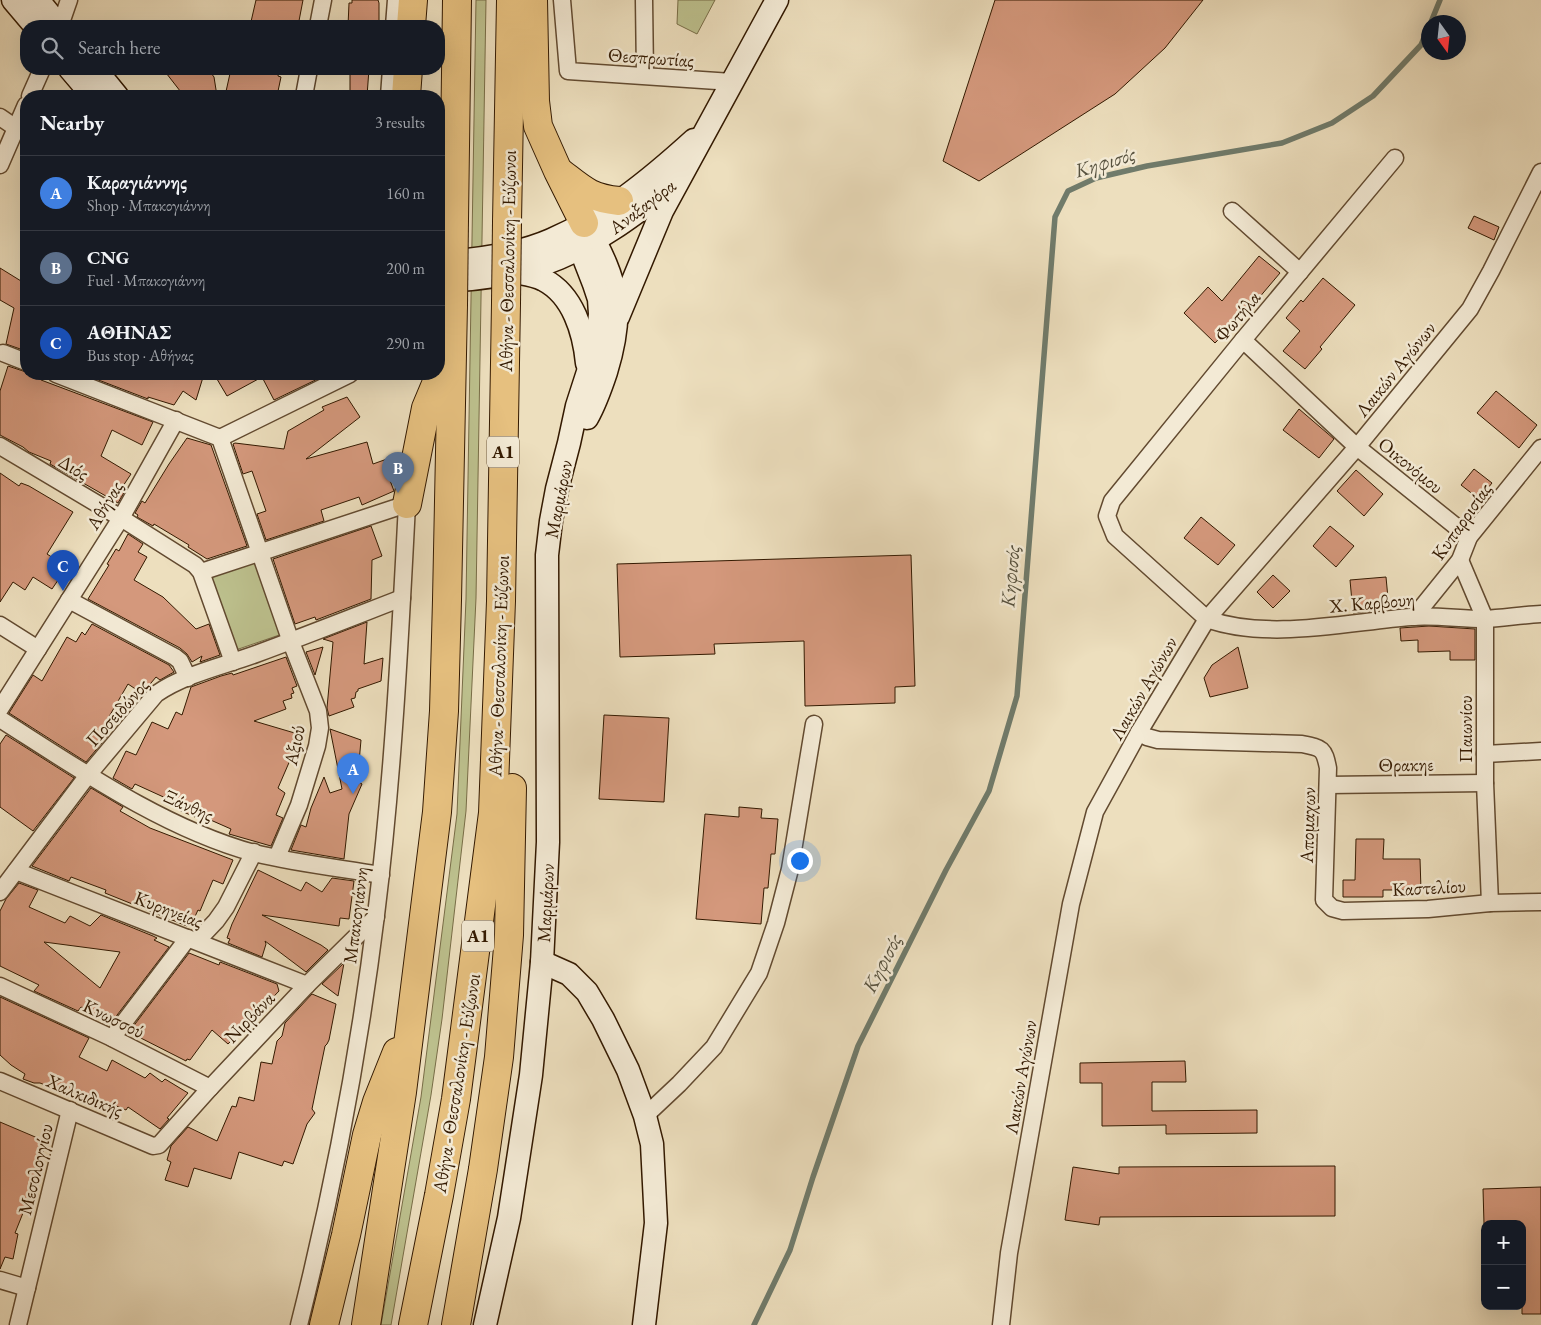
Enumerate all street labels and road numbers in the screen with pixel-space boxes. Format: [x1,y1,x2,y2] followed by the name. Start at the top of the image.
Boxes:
[607,42,695,73] street label: Θεσπρωτίας
[493,149,522,373] street label: Αθήνα - Θεσσαλονίκη - Εύζωνοι
[603,173,681,240] street label: Αναξαγόρα
[1209,285,1266,347] street label: Φωτήλα
[1349,316,1442,423] street label: Λαικών Αγώνων
[1373,431,1448,499] street label: Οικονόμου
[487,437,519,468] road number: Α1
[54,449,94,486] street label: Διός
[539,458,578,540] street label: Μαρμάρων
[80,476,129,535] street label: Αθήνας
[1426,478,1497,565] street label: Κυπαρρισίας
[482,554,515,778] street label: Αθήνα - Θεσσαλονίκη - Εύζωνοι
[1327,586,1416,619] street label: Χ. Καρβουη
[1103,632,1183,745] street label: Λαικών Αγώνων
[80,673,155,752] street label: Ποσειδώνος
[1453,695,1478,763] street label: Παιωνίου
[278,723,311,769] street label: Αξιού
[1378,752,1434,777] street label: Θρακηε
[160,783,218,827] street label: Ξάνθης
[1294,786,1321,865] street label: Απομαχων
[531,863,560,943] street label: Μαρμάρων
[337,865,374,965] street label: Μπακογιάννη
[1391,873,1467,902] street label: Καστελίου
[131,885,207,934] street label: Κυρηνείας
[462,920,494,951] road number: Α1
[427,971,486,1196] street label: Αθήνα - Θεσσαλονίκη - Εύζωνοι
[219,986,280,1048] street label: Νιρβάνα
[79,993,149,1044] street label: Κνωσσού
[998,1018,1043,1137] street label: Λαικών Αγώνων
[42,1068,127,1123] street label: Χαλκιδικής
[12,1121,59,1217] street label: Μεσολογγίου

